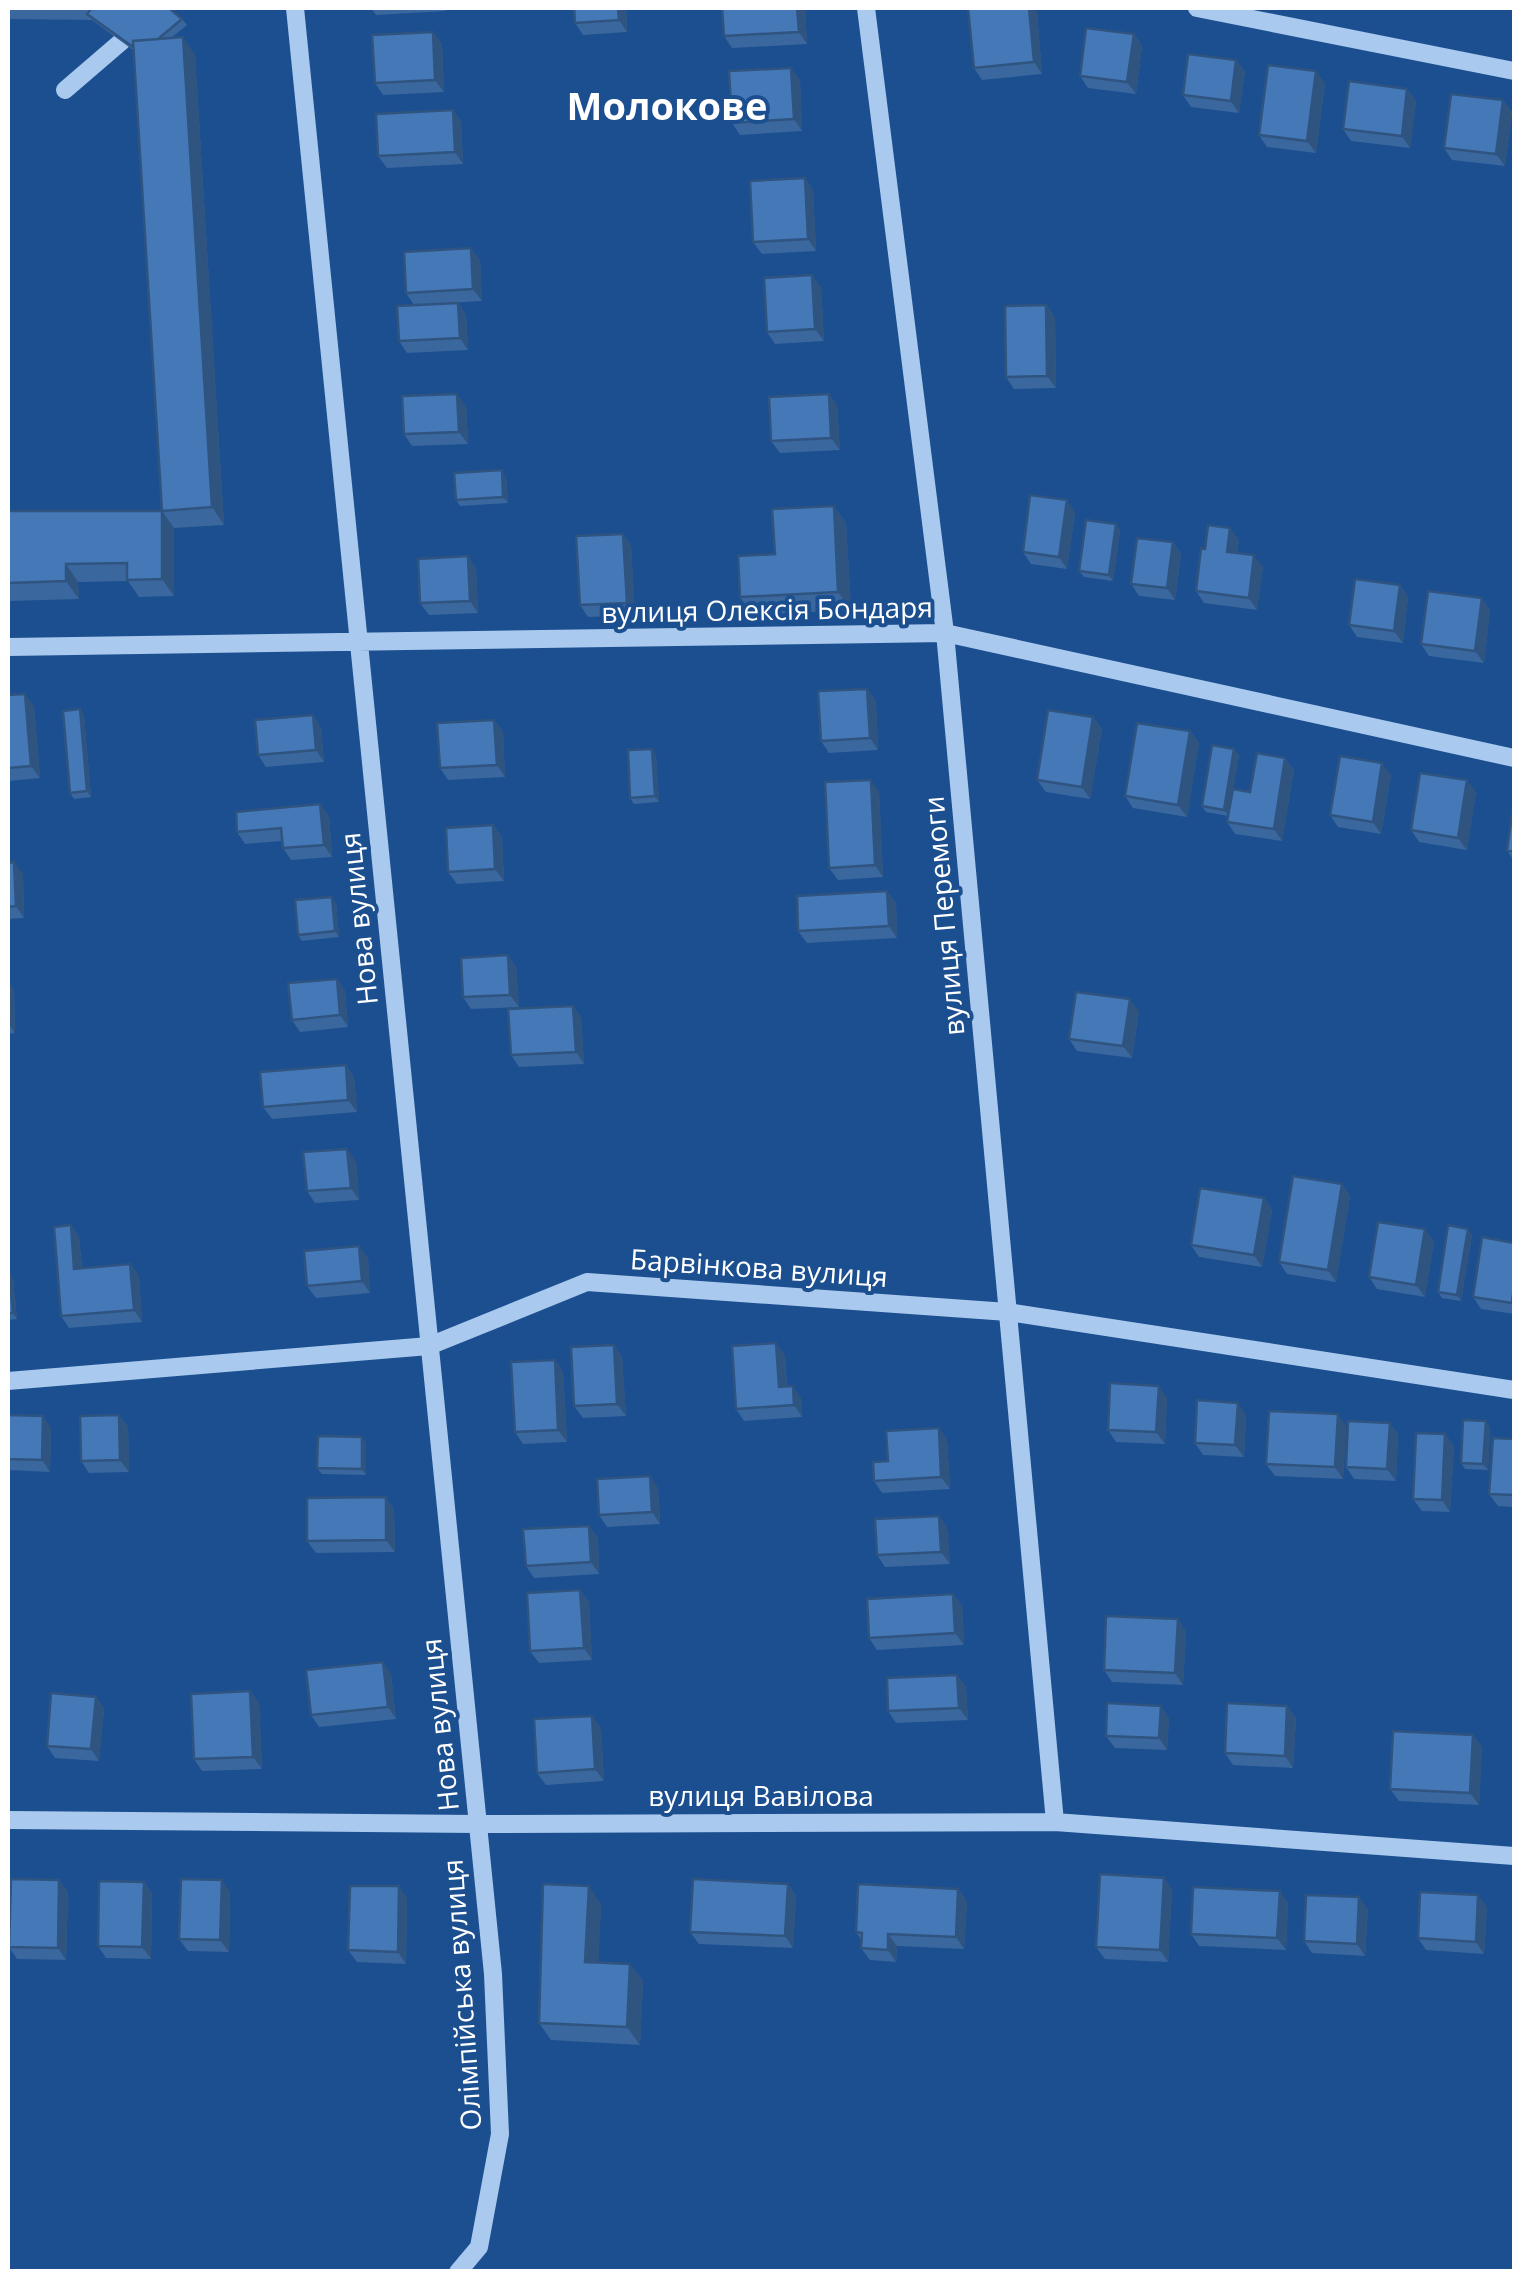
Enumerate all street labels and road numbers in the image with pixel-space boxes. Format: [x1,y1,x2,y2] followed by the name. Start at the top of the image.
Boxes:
[601,587,933,631] street label: вулиця Олексія Бондаря
[914,795,972,1037] street label: вулиця Перемоги
[330,831,386,1007] street label: Нова вулиця
[629,1239,889,1295] street label: Барвінкова вулиця
[411,1637,467,1813] street label: Нова вулиця
[648,1776,874,1814] street label: вулиця Вавілова
[433,1858,489,2132] street label: Олімпійська вулиця

